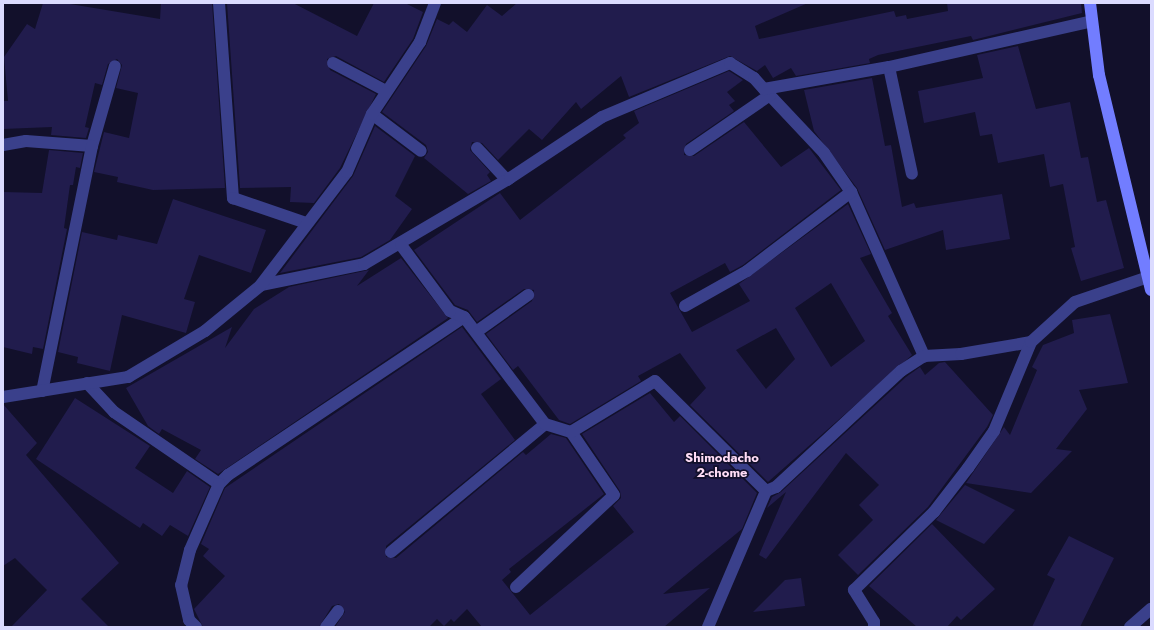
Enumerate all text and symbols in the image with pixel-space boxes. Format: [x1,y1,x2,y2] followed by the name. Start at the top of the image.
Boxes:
[685,451,759,482] district label: Shimodacho 2-chome

